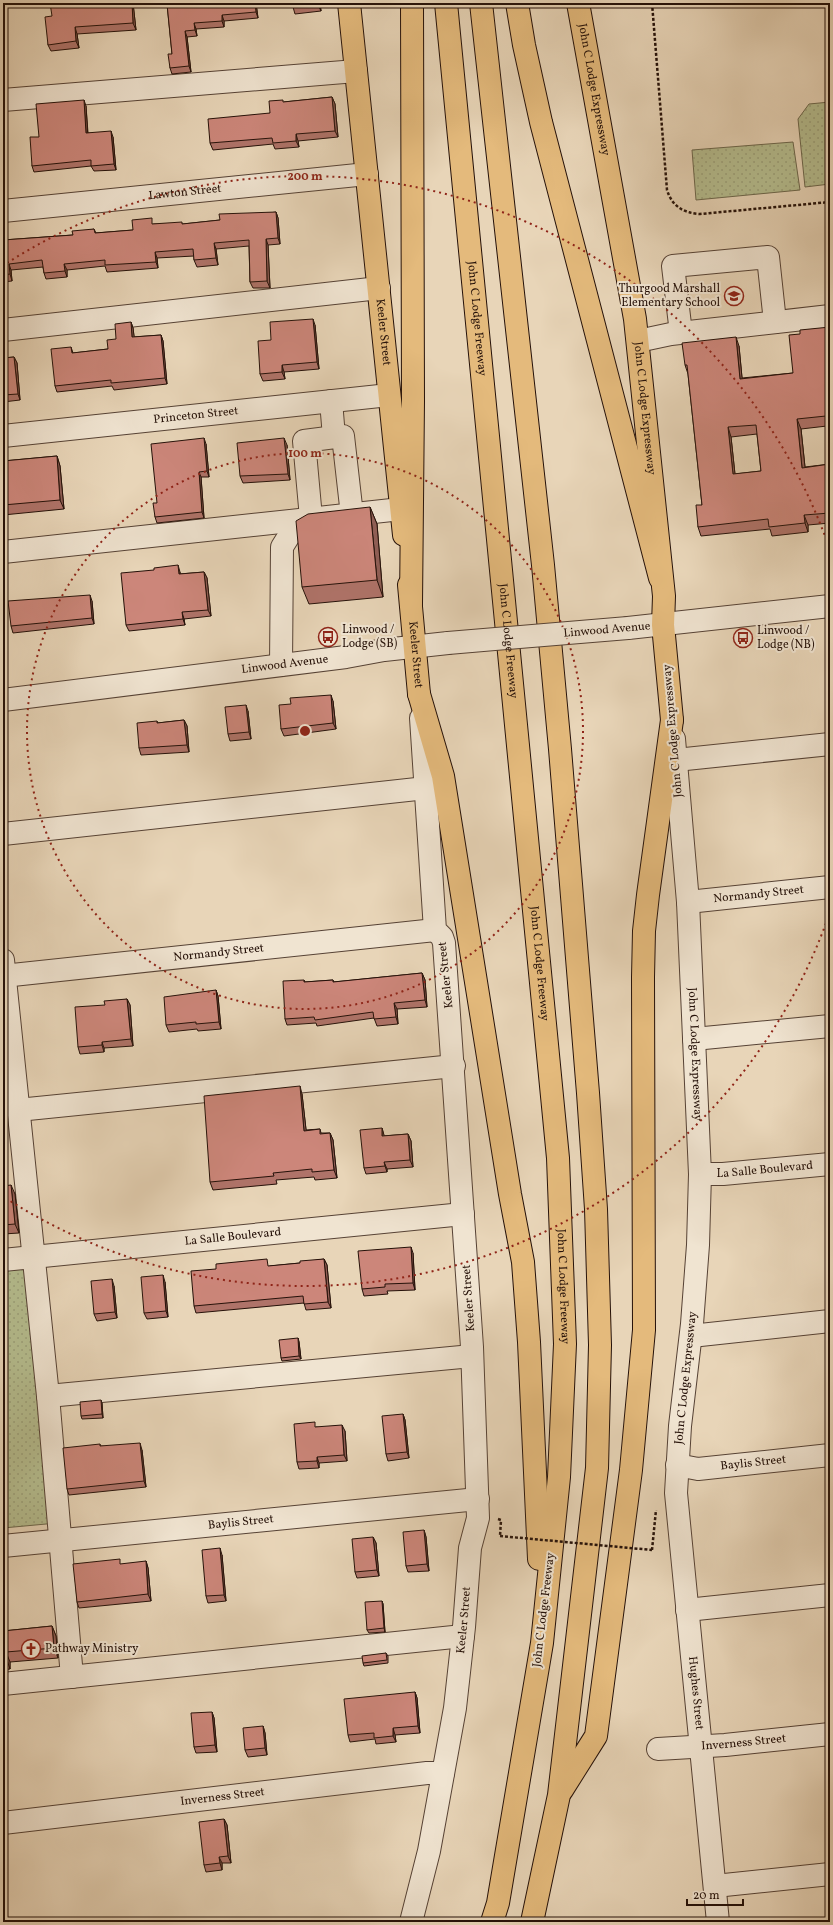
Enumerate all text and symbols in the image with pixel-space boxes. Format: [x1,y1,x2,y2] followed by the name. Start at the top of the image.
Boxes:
[574,22,613,157] street label: John C Lodge Expressway
[287,169,323,185] text: 200 m
[148,181,222,204] street label: Lawton Street
[463,260,490,377] street label: John C Lodge Freeway
[619,281,720,311] place label: Thurgood Marshall Elementary School
[723,285,745,307] school or university icon: Thurgood Marshall Elementary School
[372,298,394,367] street label: Keeler Street
[629,341,659,476] street label: John C Lodge Expressway
[153,403,239,428] street label: Princeton Street
[288,446,322,462] text: 100 m
[494,583,521,700] street label: John C Lodge Freeway
[563,618,652,642] street label: Linwood Avenue
[404,620,426,689] street label: Keeler Street
[342,622,398,652] place label: Linwood / Lodge (SB)
[757,623,815,653] place label: Linwood / Lodge (NB)
[317,626,339,648] bus stop icon: Linwood / Lodge (SB)
[732,627,754,649] bus stop icon: Linwood / Lodge (NB)
[240,651,329,678] street label: Linwood Avenue
[659,663,687,798] street label: John C Lodge Expressway
[298,724,312,738] centre of rings
[713,882,805,907] street label: Normandy Street
[526,905,553,1022] street label: John C Lodge Freeway
[173,940,265,966] street label: Normandy Street
[435,941,457,1009] street label: Keeler Street
[684,987,706,1122] street label: John C Lodge Expressway
[717,1158,814,1182] street label: La Salle Boulevard
[184,1224,282,1250] street label: La Salle Boulevard
[553,1228,573,1345] street label: John C Lodge Freeway
[459,1264,479,1332] street label: Keeler Street
[671,1310,701,1445] street label: John C Lodge Expressway
[720,1452,787,1475] street label: Baylis Street
[207,1511,274,1534] street label: Baylis Street
[529,1551,559,1668] street label: John C Lodge Freeway
[453,1586,475,1654] street label: Keeler Street
[20,1638,42,1660] church icon: Pathway Ministry
[45,1641,139,1657] place label: Pathway Ministry
[684,1656,707,1731] street label: Hughes Street
[701,1731,787,1754] street label: Inverness Street
[179,1784,266,1810] street label: Inverness Street
[687,1881,743,1907] scale bar
[693,1888,720,1904] text: 20 m

